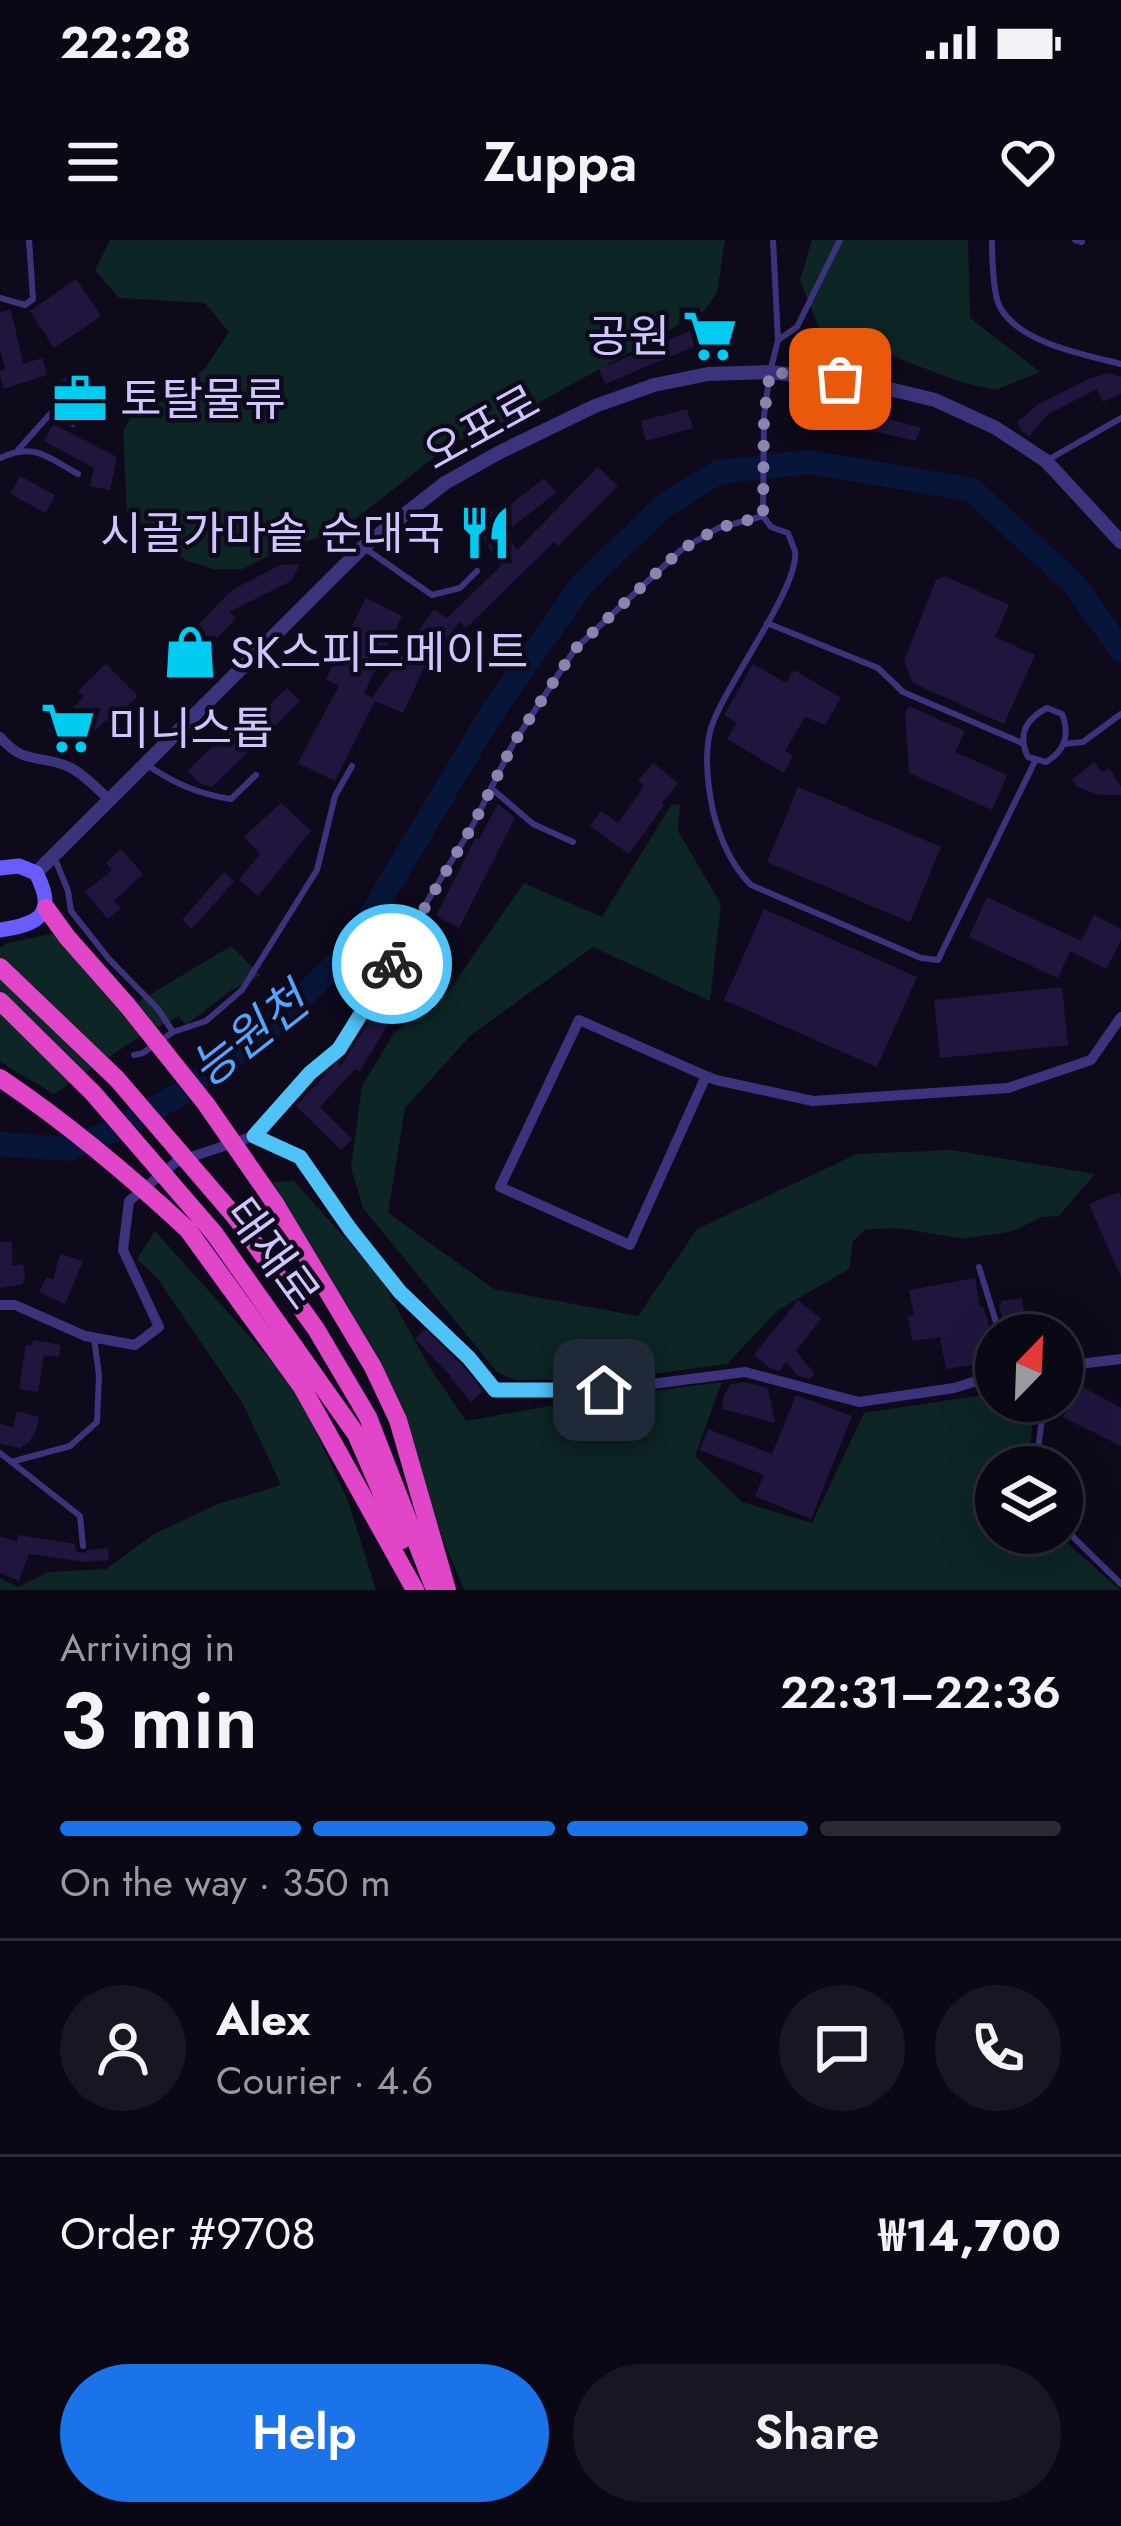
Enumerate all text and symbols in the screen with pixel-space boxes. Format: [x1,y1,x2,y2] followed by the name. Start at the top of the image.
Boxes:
[60,10,191,75] text: 22:28
[484,123,637,201] text: Zuppa
[60,129,126,195] icon: menu
[995,129,1061,195] icon: heart
[587,304,670,369] place label: 공원
[681,307,739,365] supermarket icon: 공원
[789,328,891,430] pin
[807,346,873,412] icon: bag
[120,367,286,432] place label: 토탈물류
[411,369,551,486] street label: 오포로
[51,370,109,428] office icon: 토탈물류
[100,501,445,566] place label: 시골가마솥 순대국
[456,504,514,562] restaurant icon: 시골가마솥 순대국
[230,620,529,685] place label: SK스피드메이트
[161,623,219,681] shop icon: SK스피드메이트
[108,696,274,761] place label: 미니스톱
[39,699,97,757] supermarket icon: 미니스톱
[332,904,452,1024] courier
[359,931,425,997] icon: bike
[176,964,327,1103] water label: 능원천
[210,1184,335,1323] street label: 태재로
[975,1314,1083,1422] north arrow
[975,1314,1083,1554] map controls
[553,1339,655,1441] pin
[571,1357,637,1423] icon: home
[975,1446,1083,1554] button: layers
[60,1619,235,1676] text: Arriving in
[780,1660,1061,1725] text: 22:31–22:36
[60,1665,258,1777] text: 3 min
[60,1854,391,1911] text: On the way · 350 m
[60,1985,186,2111] button: person
[779,1985,905,2111] button: chat
[935,1985,1061,2111] button: phone
[216,1987,310,2052] text: Alex
[216,2052,433,2109] text: Courier · 4.6
[60,2201,316,2266] text: Order #9708
[879,2203,1061,2268] text: ₩14,700
[60,2364,549,2502] button: Help
[573,2364,1061,2502] button: Share

